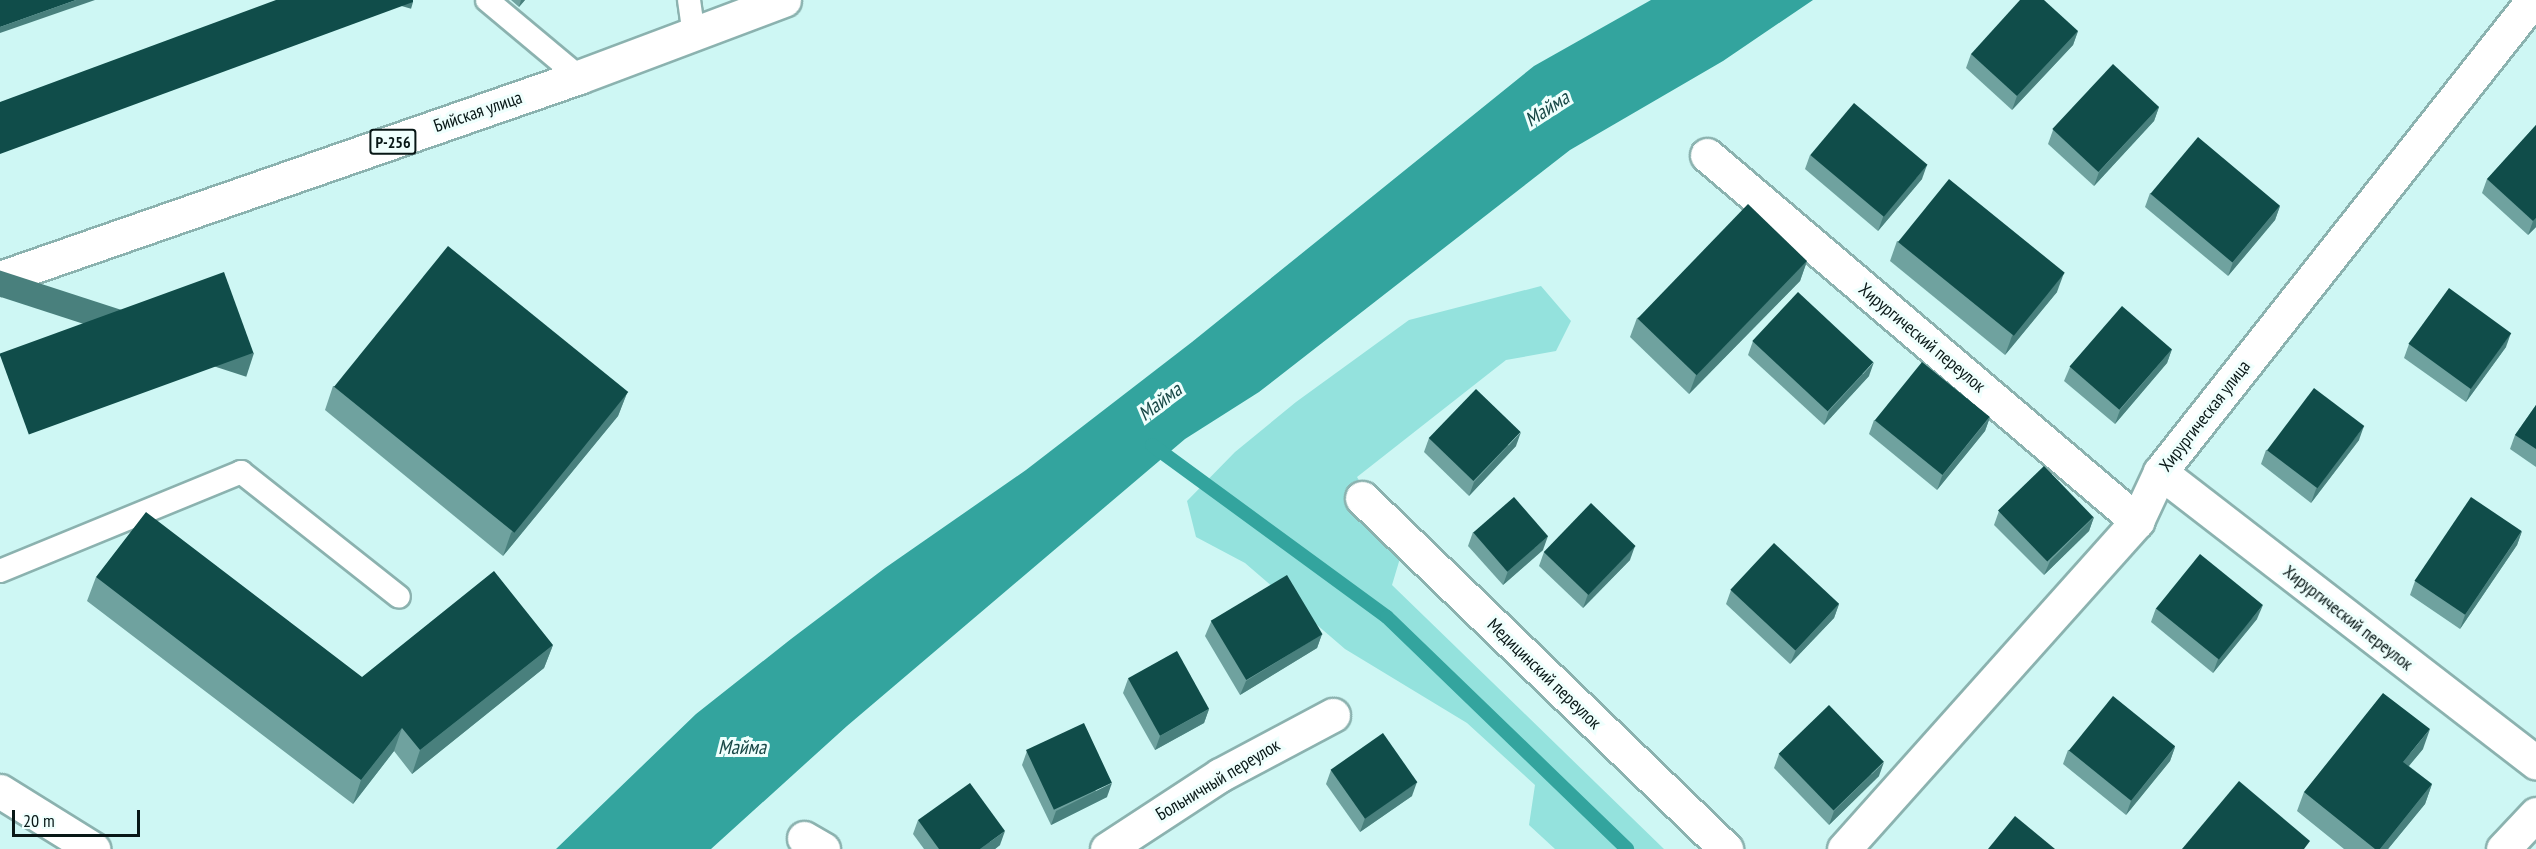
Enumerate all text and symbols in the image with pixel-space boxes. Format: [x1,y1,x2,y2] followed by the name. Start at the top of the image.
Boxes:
[1520,86,1574,132] water label: Майма
[431,87,525,137] street label: Бийская улица
[369,129,417,155] road number: Р-256
[1854,279,1990,397] street label: Хирургический переулок
[2155,356,2255,476] street label: Хирургическая улица
[1134,378,1186,426] water label: Майма
[2279,561,2417,675] street label: Хирургический переулок
[1483,614,1605,734] street label: Медицинский переулок
[1152,734,1284,826] street label: Больничный переулок
[718,735,766,759] water label: Майма
[15,798,142,836] scale bar
[23,809,55,832] text: 20 m

